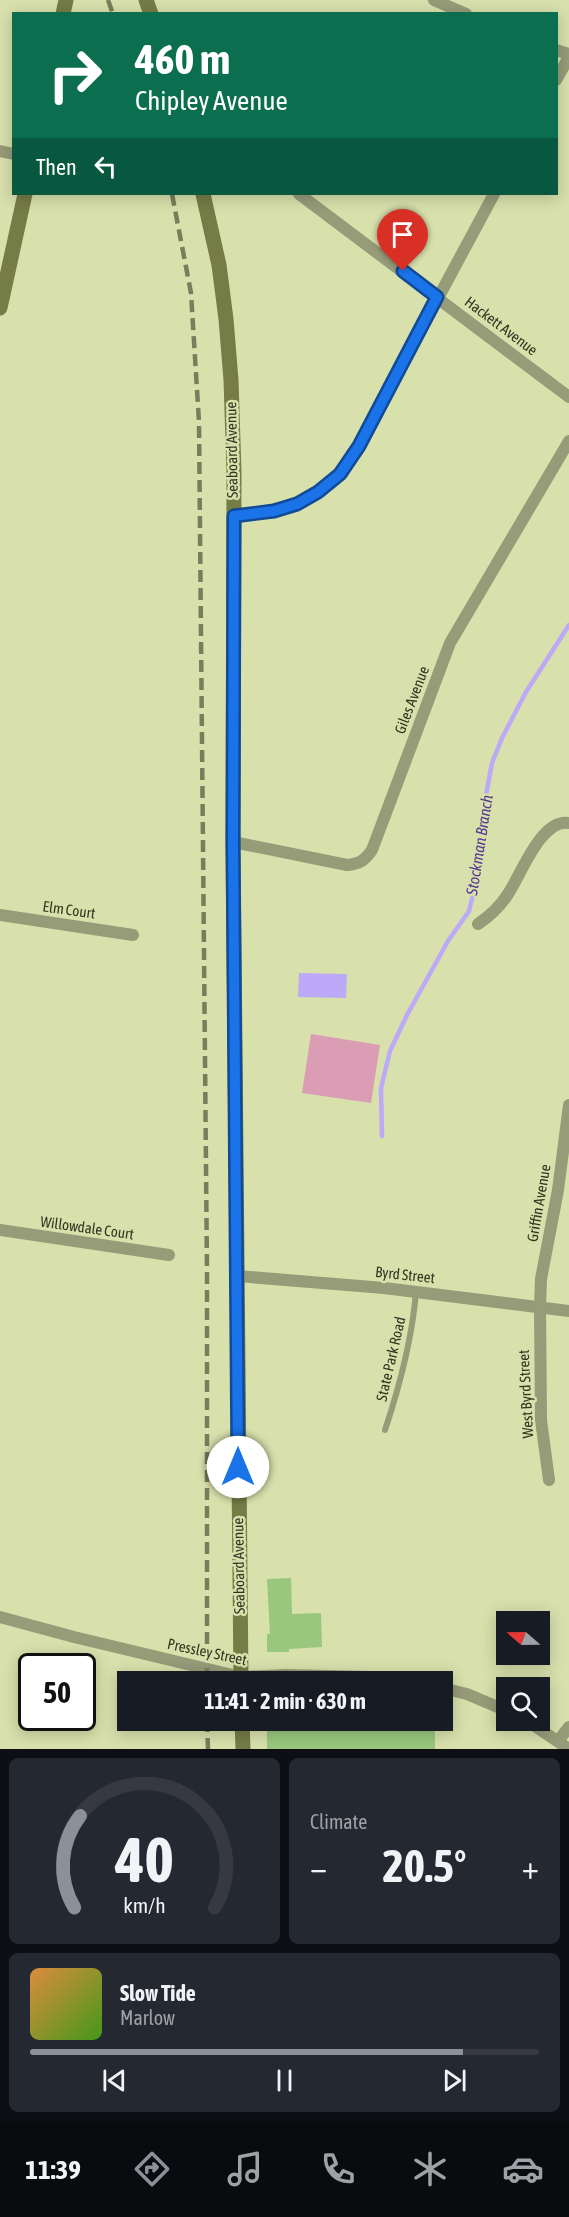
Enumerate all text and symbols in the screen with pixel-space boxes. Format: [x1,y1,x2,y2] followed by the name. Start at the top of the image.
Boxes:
[135,35,230,83] text: 460 m
[36,36,114,114] icon: right
[135,85,288,116] text: Chipley Avenue
[89,150,122,183] icon: left
[36,154,77,180] text: Then
[377,209,428,271] pin
[386,218,419,251] icon: arrive
[462,293,541,359] street label: Hackett Avenue
[222,402,241,498] street label: Seaboard Avenue
[391,663,432,736] street label: Giles Avenue
[462,793,496,897] water label: Stockman Branch
[42,897,96,922] street label: Elm Court
[523,1163,554,1243] street label: Griffin Avenue
[39,1213,135,1242] street label: Willowdale Court
[374,1263,436,1286] street label: Byrd Street
[373,1315,409,1403] street label: State Park Road
[515,1349,536,1439] street label: West Byrd Street
[206,1435,270,1499] position arrow
[229,1518,248,1614] street label: Seaboard Avenue
[496,1611,550,1665] north arrow
[496,1611,550,1731] map controls
[166,1635,248,1668] street label: Pressley Street
[18,1653,96,1731] speed limit sign: 50
[496,1677,550,1731] button: search
[204,1688,366,1714] text: 11:41 · 2 min · 630 m
[310,1810,367,1833] text: Climate
[114,1824,174,1895] text: 40
[383,1840,466,1892] text: 20.5°
[310,1848,327,1886] text: −
[522,1848,539,1886] text: +
[123,1893,166,1918] text: km/h
[120,1980,196,2006] text: Slow Tide
[120,2006,175,2029] text: Marlow
[98,2064,131,2097] icon: previous
[268,2064,301,2097] icon: pause
[438,2064,471,2097] icon: next
[131,2148,173,2190] icon: directions
[224,2148,266,2190] icon: music
[317,2148,359,2190] icon: phone
[409,2148,451,2190] icon: climate
[502,2148,544,2190] icon: car
[25,2154,81,2185] text: 11:39

